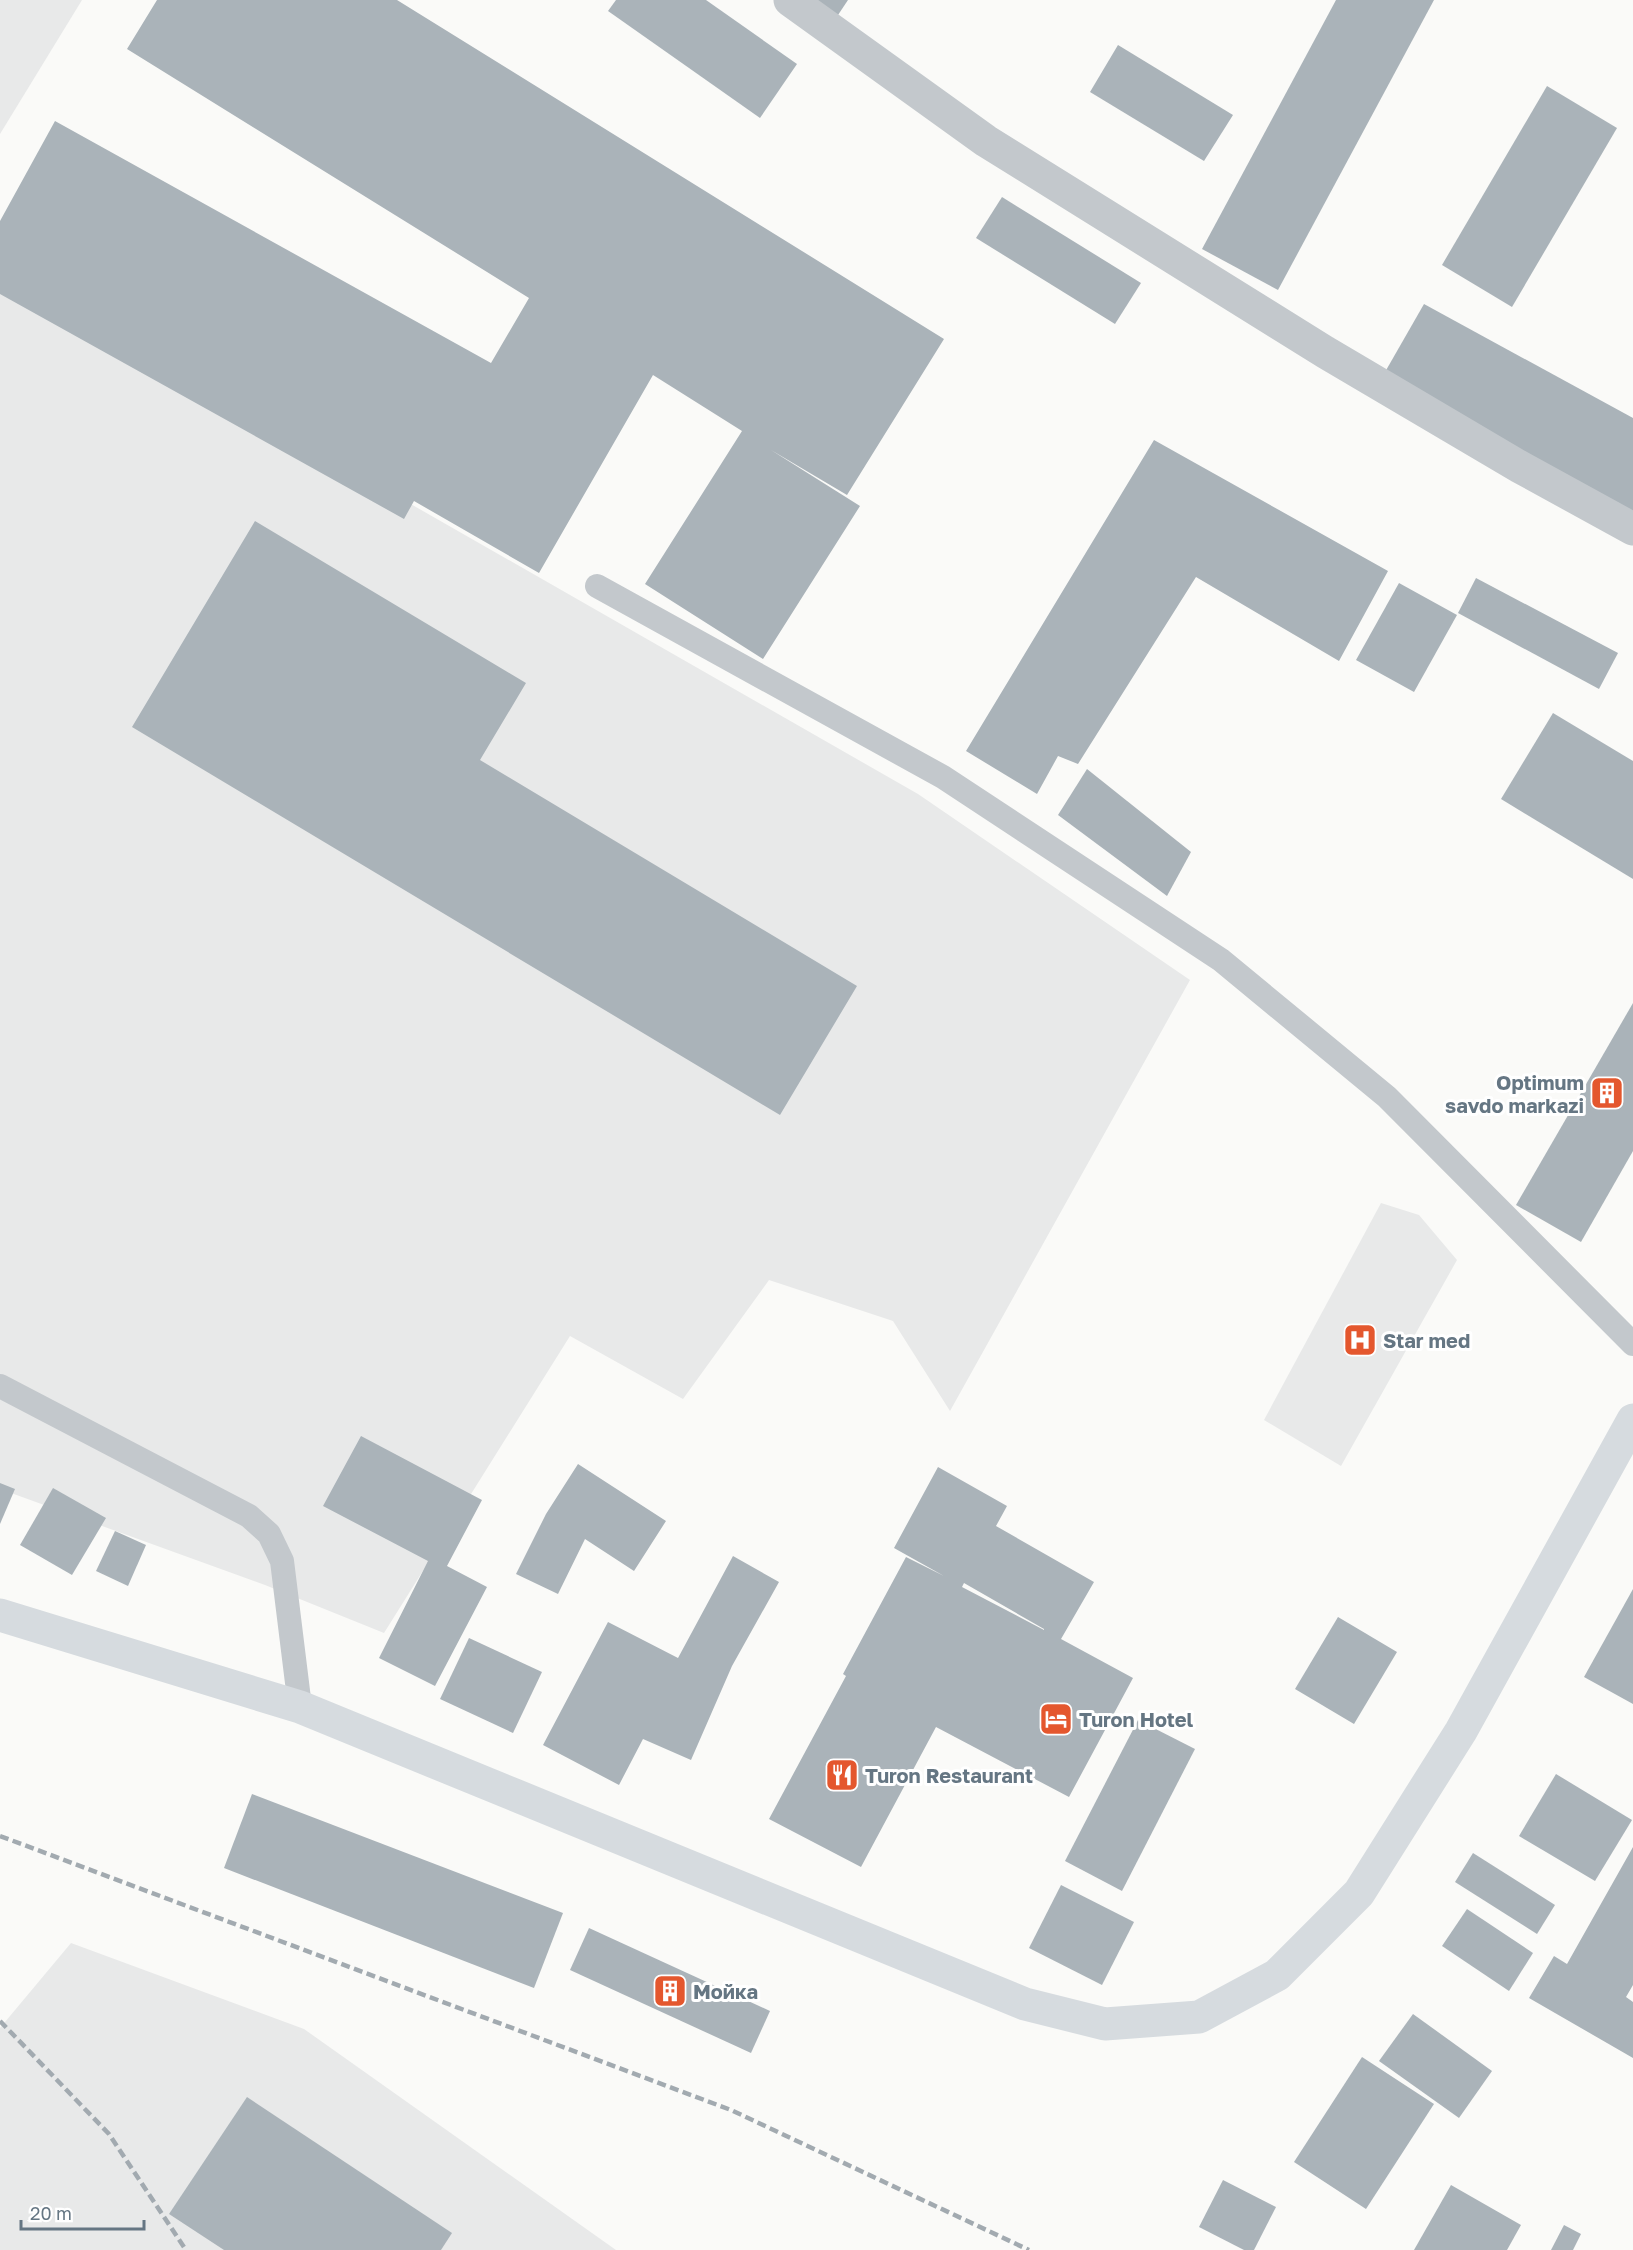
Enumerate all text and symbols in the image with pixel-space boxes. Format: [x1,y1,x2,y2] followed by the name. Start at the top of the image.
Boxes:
[1445,1070,1584,1117] place label: Optimum savdo markazi
[1589,1075,1625,1111] building icon: Optimum savdo markazi
[1342,1322,1378,1358] hospital icon: Star med
[1383,1328,1470,1352] place label: Star med
[1038,1701,1074,1737] hotel icon: Turon Hotel
[1079,1707,1194,1731] place label: Turon Hotel
[824,1757,860,1793] restaurant icon: Turon Restaurant
[865,1763,1033,1787] place label: Turon Restaurant
[652,1973,688,2009] building icon: Мойка
[693,1979,758,2003] place label: Мойка
[21,2193,144,2231] scale bar
[30,2202,72,2224] text: 20 m

